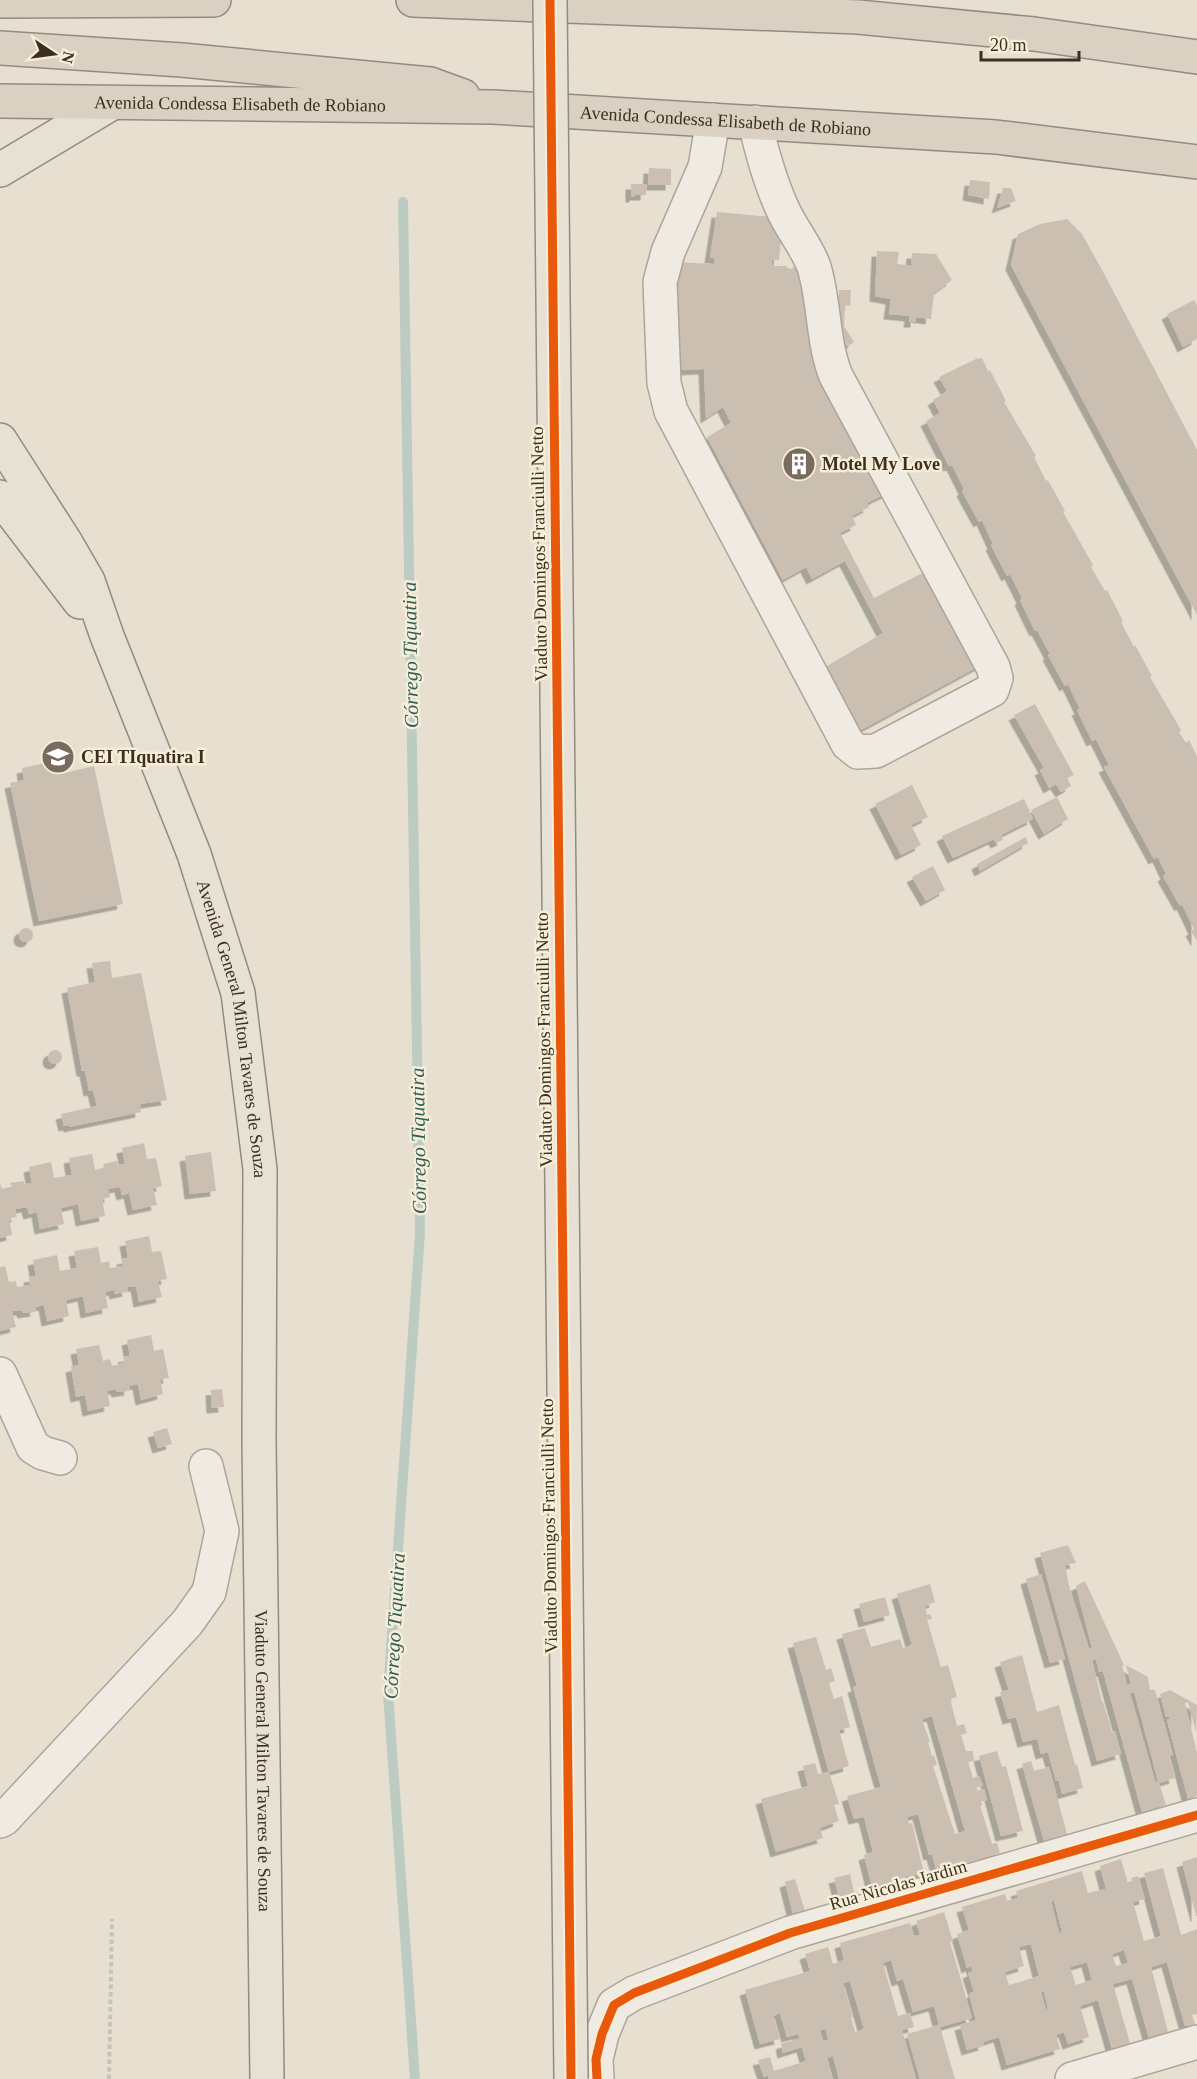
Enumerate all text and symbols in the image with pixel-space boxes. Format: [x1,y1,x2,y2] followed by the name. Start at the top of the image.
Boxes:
[24,24,84,84] north arrow
[981,24,1078,62] scale bar
[990,35,1027,55] text: 20 m
[58,50,78,65] text: N
[94,92,386,116] street label: Avenida Condessa Elisabeth de Robiano
[579,102,872,140] street label: Avenida Condessa Elisabeth de Robiano
[527,426,551,682] street label: Viaduto Domingos Franciulli Netto
[781,446,817,482] building icon: Motel My Love
[822,454,940,474] place label: Motel My Love
[398,582,423,728] water label: Córrego Tiquatira
[40,739,76,775] school or university icon: CEI TIquatira I
[81,747,205,767] place label: CEI TIquatira I
[193,877,270,1178] street label: Avenida General Milton Tavares de Souza
[532,912,556,1168] street label: Viaduto Domingos Franciulli Netto
[406,1068,431,1214] water label: Córrego Tiquatira
[537,1398,561,1654] street label: Viaduto Domingos Franciulli Netto
[379,1552,410,1700] water label: Córrego Tiquatira
[251,1610,275,1912] street label: Viaduto General Milton Tavares de Souza
[827,1856,969,1914] street label: Rua Nicolas Jardim

